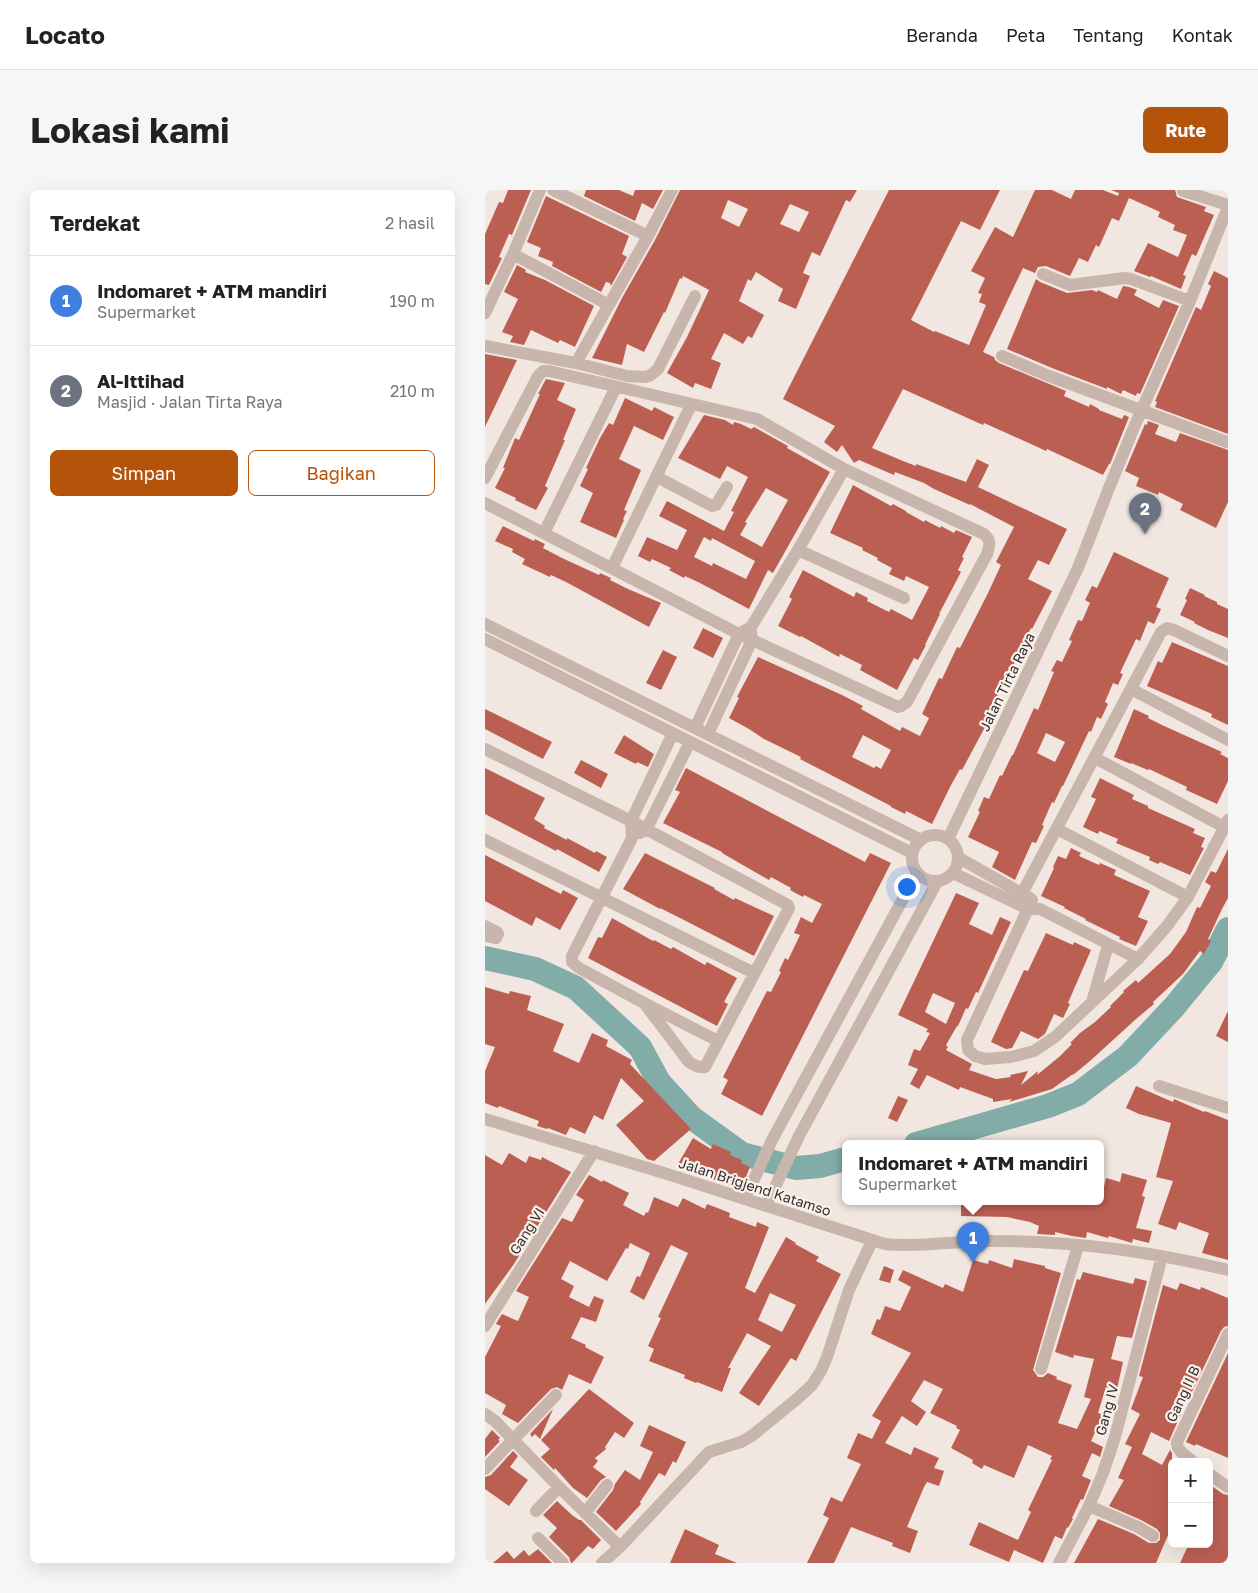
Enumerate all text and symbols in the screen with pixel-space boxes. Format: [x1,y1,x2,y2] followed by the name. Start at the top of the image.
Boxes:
[25,20,105,49] text: Locato
[906,24,978,46] text: Beranda
[1006,24,1045,46] text: Peta
[1073,24,1144,46] text: Tentang
[1172,24,1233,46] text: Kontak
[1143,107,1228,153] button: Rute
[30,109,230,151] text: Lokasi kami
[50,210,140,236] text: Terdekat
[385,213,435,233] text: 2 hasil
[97,279,327,302] text: Indomaret + ATM mandiri
[62,291,70,311] text: 1
[389,291,435,311] text: 190 m
[97,302,196,322] text: Supermarket
[97,369,184,392] text: Al-Ittihad
[61,381,71,401] text: 2
[390,381,435,401] text: 210 m
[97,392,283,412] text: Masjid · Jalan Tirta Raya
[50,450,238,496] button: Simpan
[248,450,435,496] button: Bagikan
[1129,493,1161,534] pin: 2
[975,630,1038,734] street label: Jalan Tirta Raya
[894,874,920,900] your location
[842,1140,1104,1205] popup
[858,1151,1088,1174] text: Indomaret + ATM mandiri
[677,1154,833,1219] street label: Jalan Brigjend Katamso
[858,1174,957,1194] text: Supermarket
[506,1204,548,1257] street label: Gang VI
[957,1222,989,1263] pin: 1
[1162,1363,1203,1425] street label: Gang II B
[1092,1382,1122,1437] street label: Gang IV
[1168,1458,1213,1548] map controls
[1168,1458,1213,1503] button: +
[1168,1503,1213,1548] button: −

